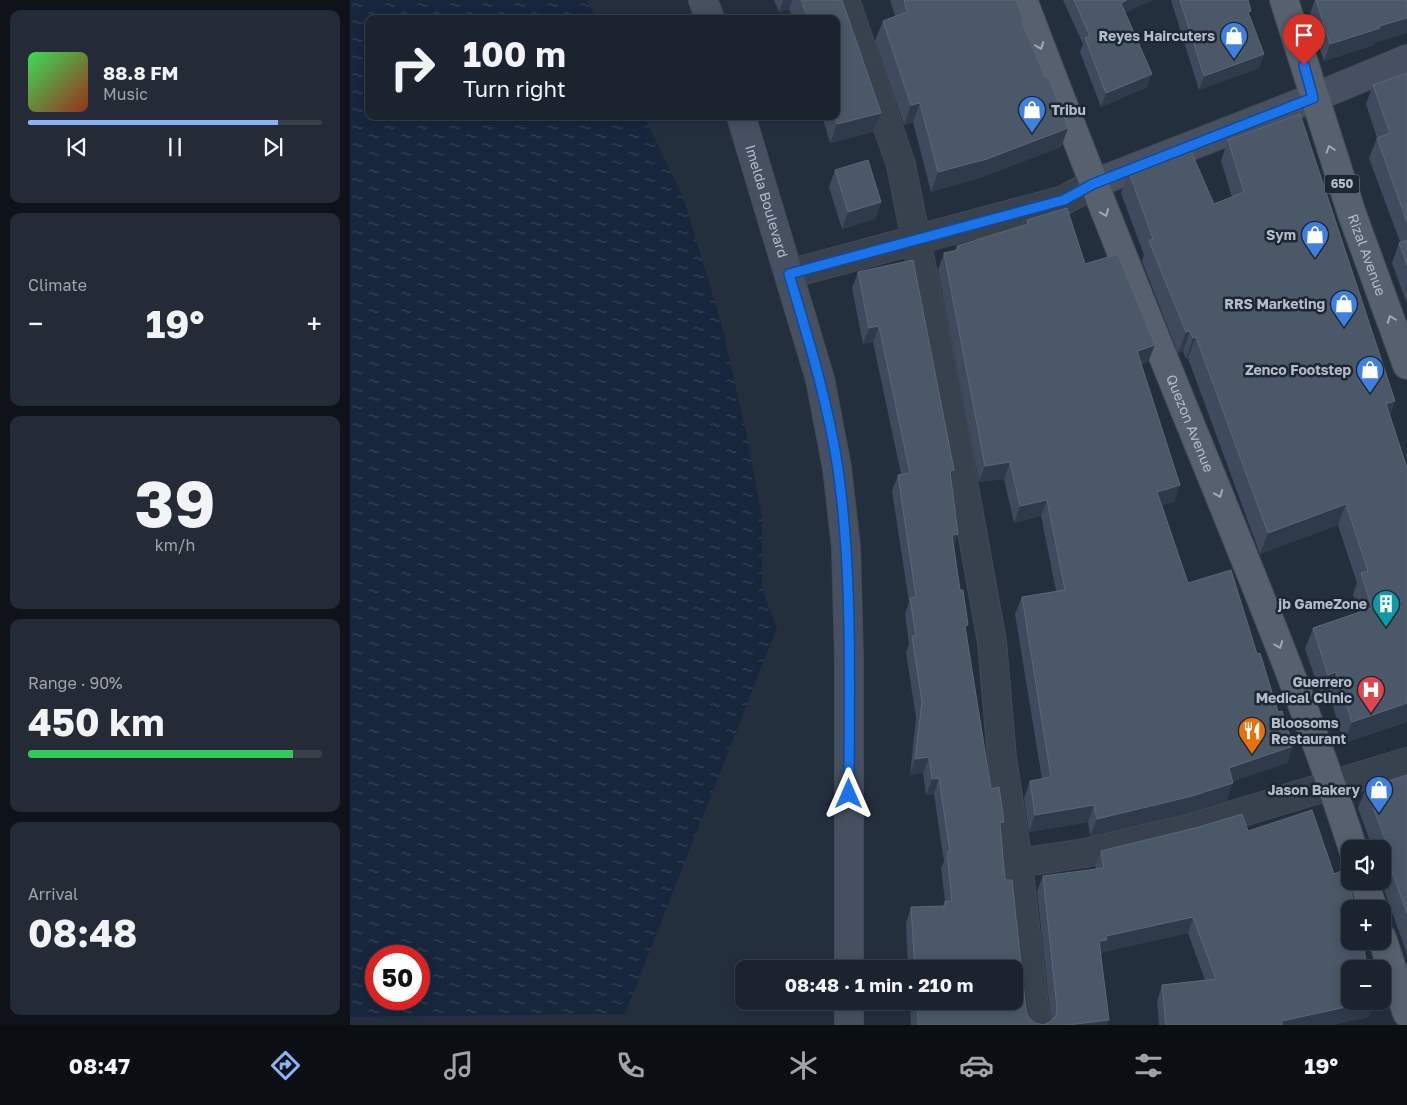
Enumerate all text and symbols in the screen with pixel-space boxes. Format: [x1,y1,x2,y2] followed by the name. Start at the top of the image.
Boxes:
[1283,14,1325,65] pin
[1219,21,1249,60] shop icon: Reyes Haircuters
[1290,21,1318,49] icon: arrive
[1098,27,1215,44] place label: Reyes Haircuters
[463,33,566,75] text: 100 m
[380,35,445,100] icon: right
[1034,41,1044,49] one-way arrow
[103,61,179,84] text: 88.8 FM
[463,75,566,102] text: Turn right
[103,84,148,104] text: Music
[1017,95,1047,134] shop icon: Tribu
[1051,101,1086,118] place label: Tribu
[63,133,91,161] icon: previous
[161,133,189,161] icon: pause
[259,133,287,161] icon: next
[742,143,792,260] street label: Imelda Boulevard
[1326,145,1336,154] one-way arrow
[1324,174,1360,193] road number: 650
[1099,209,1109,217] one-way arrow
[1345,211,1390,298] street label: Rizal Avenue
[1300,220,1330,259] shop icon: Sym
[1266,226,1296,243] place label: Sym
[28,275,87,295] text: Climate
[1329,289,1359,328] shop icon: RRS Marketing
[1224,295,1325,312] place label: RRS Marketing
[146,301,204,346] text: 19°
[28,307,43,340] text: −
[307,307,322,340] text: +
[1387,315,1397,323] one-way arrow
[1355,355,1385,394] shop icon: Zenco Footstep
[1245,361,1351,378] place label: Zenco Footstep
[1163,372,1218,474] street label: Quezon Avenue
[135,463,215,541] text: 39
[1213,489,1223,498] one-way arrow
[155,535,195,555] text: km/h
[1371,589,1401,628] building icon: jb GameZone
[1277,595,1367,612] place label: jb GameZone
[1273,640,1283,649] one-way arrow
[28,673,123,693] text: Range · 90%
[1256,673,1352,706] place label: Guerrero Medical Clinic
[1356,675,1386,714] hospital icon: Guerrero Medical Clinic
[28,699,164,744] text: 450 km
[1271,714,1346,747] place label: Bloosoms Restaurant
[1237,716,1267,755] restaurant icon: Bloosoms Restaurant
[822,767,874,819] position arrow
[1364,775,1394,814] shop icon: Jason Bakery
[1267,781,1361,798] place label: Jason Bakery
[1341,840,1391,1010] map controls
[1341,840,1391,890] button: sound
[28,884,78,904] text: Arrival
[1341,900,1391,950] button: +
[28,910,137,955] text: 08:48
[365,945,430,1010] speed limit sign: 50
[1341,960,1391,1010] button: −
[785,973,973,996] text: 08:48 · 1 min · 210 m
[268,1048,303,1083] icon: directions
[441,1048,476,1083] icon: music
[613,1048,648,1083] icon: phone
[786,1048,821,1083] icon: climate
[959,1048,994,1083] icon: car
[1131,1048,1166,1083] icon: filters
[69,1052,130,1079] text: 08:47
[1304,1052,1338,1079] text: 19°

